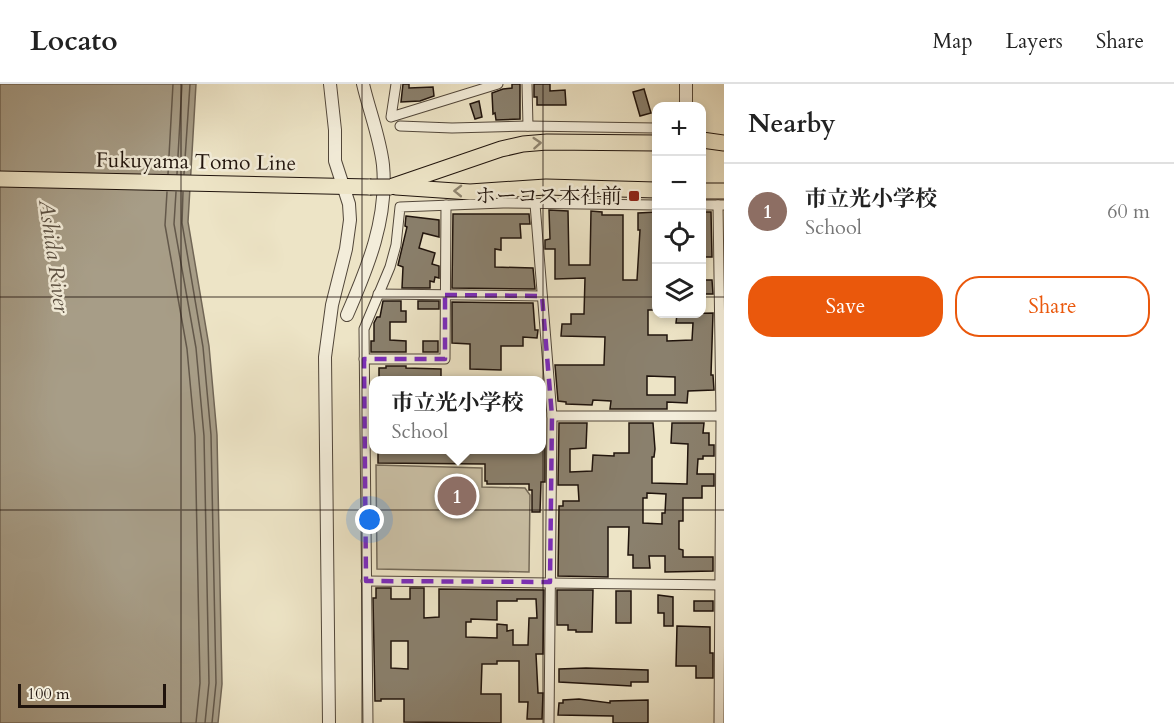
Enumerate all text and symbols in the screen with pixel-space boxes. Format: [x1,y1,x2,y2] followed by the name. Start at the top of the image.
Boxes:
[30,22,118,60] text: Locato
[933,27,973,56] text: Map
[1006,27,1063,56] text: Layers
[1096,27,1144,56] text: Share
[652,102,706,318] map controls
[652,102,706,156] button: +
[748,106,836,141] text: Nearby
[533,137,542,150] one-way arrow
[96,146,296,178] street label: Fukuyama Tomo Line
[652,156,706,210] button: −
[475,182,622,211] place label: ホーコス本社前
[805,184,937,214] text: 市立光小学校
[454,185,463,198] one-way arrow
[627,189,641,203] marker: ホーコス本社前
[31,196,77,315] water label: Ashida River
[762,198,773,225] text: 1
[1107,198,1150,225] text: 60 m
[652,210,706,264] button: locate
[805,214,862,241] text: School
[652,264,706,318] button: layers
[748,276,943,337] button: Save
[955,276,1150,337] button: Share
[369,376,546,454] popup
[391,388,524,418] text: 市立光小学校
[391,418,448,445] text: School
[438,474,476,518] pin: 1
[355,505,384,534] your location
[18,681,166,708] scale bar
[27,683,69,705] text: 100 m

